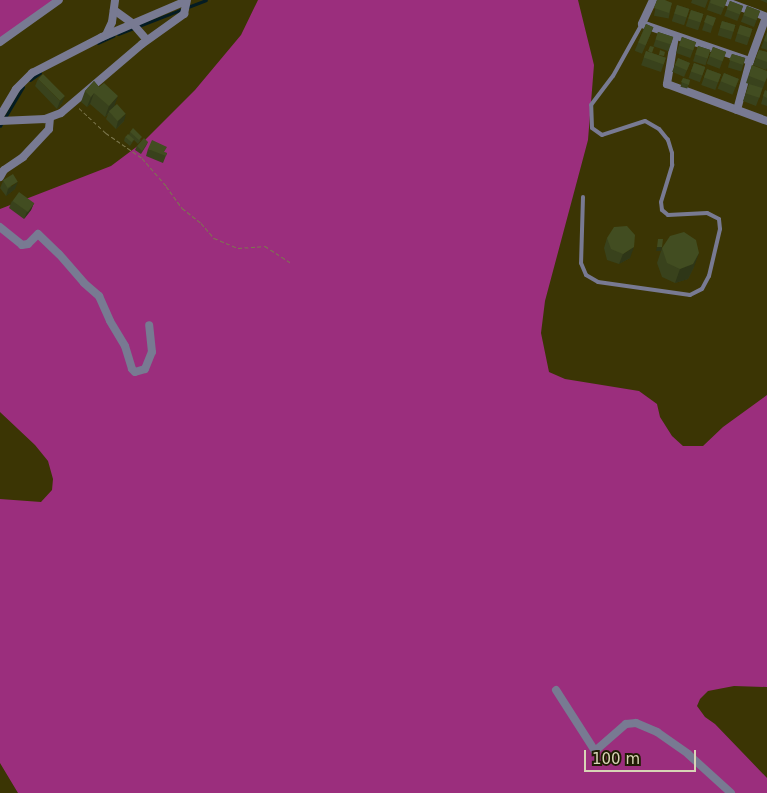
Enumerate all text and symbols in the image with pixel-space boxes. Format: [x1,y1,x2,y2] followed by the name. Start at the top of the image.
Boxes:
[587,740,700,772] scale bar
[592,750,640,768] text: 100 m

